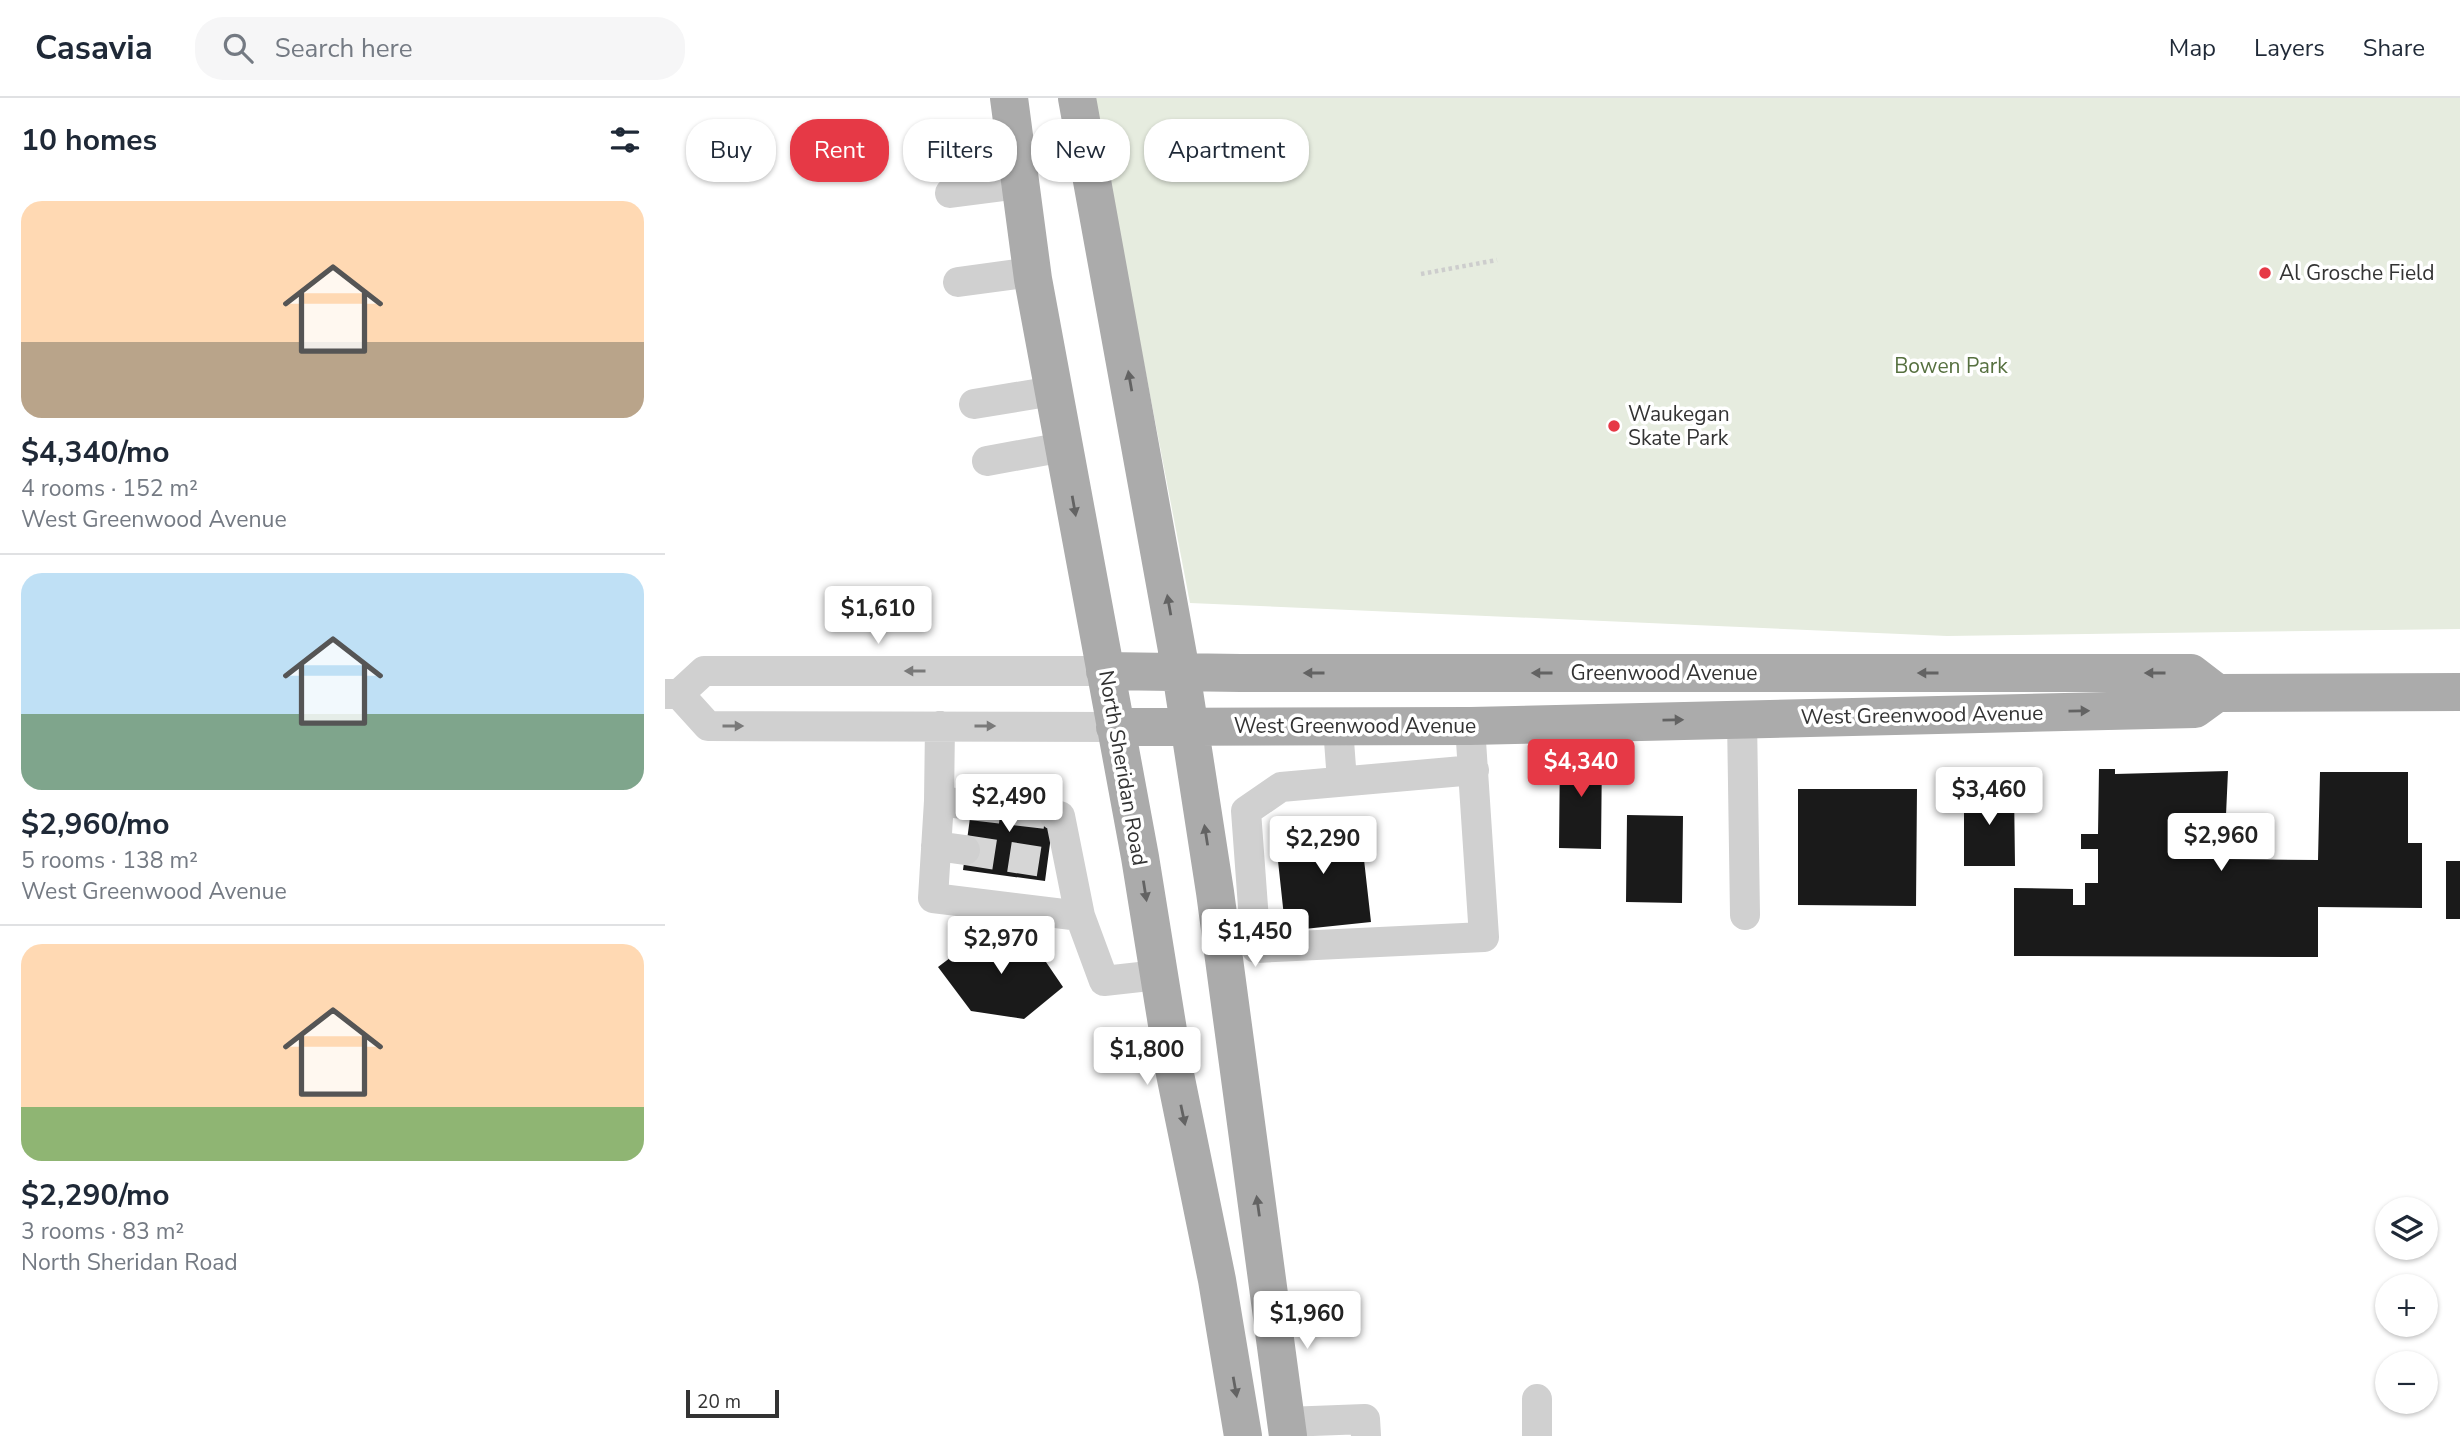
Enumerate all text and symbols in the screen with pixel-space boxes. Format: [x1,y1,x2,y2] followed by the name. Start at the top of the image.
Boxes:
[195,17,685,80] search box
[35,26,153,71] text: Casavia
[219,29,257,67] icon: search
[275,31,413,66] text: Search here
[2169,32,2216,64] text: Map
[2254,32,2325,64] text: Layers
[2363,32,2425,64] text: Share
[686,119,776,182] chip: Buy
[790,119,889,182] chip: Rent
[903,119,1017,182] chip: Filters
[1031,119,1130,182] chip: New
[1144,119,1309,182] chip: Apartment
[21,120,157,161] text: 10 homes
[606,121,644,159] icon: filters
[270,246,396,372] icon: home
[2279,259,2434,287] place label: Al Grosche Field
[2257,265,2273,281] marker: Al Grosche Field
[1894,352,2008,380] park label: Bowen Park
[1124,370,1135,392] one-way arrow
[1628,400,1730,452] place label: Waukegan Skate Park
[1606,418,1622,434] marker: Waukegan Skate Park
[21,432,170,473] text: $4,340/mo
[21,473,198,504] text: 4 rooms · 152 m²
[1069,495,1080,517] one-way arrow
[21,504,287,535] text: West Greenwood Avenue
[821,587,935,646] pin: $1,610
[841,593,915,624] text: $1,610
[1163,594,1174,616] one-way arrow
[270,618,396,744] icon: home
[1571,659,1757,687] street label: Greenwood Avenue
[903,665,925,677] one-way arrow
[1303,667,1325,679] one-way arrow
[1530,667,1552,679] one-way arrow
[1917,667,1939,679] one-way arrow
[2144,667,2166,679] one-way arrow
[1092,668,1154,868] street label: North Sheridan Road
[1800,699,2044,731] street label: West Greenwood Avenue
[2068,706,2090,717] one-way arrow
[1234,712,1476,740] street label: West Greenwood Avenue
[1663,714,1685,726] one-way arrow
[722,720,744,732] one-way arrow
[974,721,996,732] one-way arrow
[1524,740,1638,799] pin: $4,340
[1544,746,1618,777] text: $4,340
[1932,768,2046,827] pin: $3,460
[952,774,1066,834] pin: $2,490
[1952,774,2026,805] text: $3,460
[972,781,1046,812] text: $2,490
[21,804,170,845] text: $2,960/mo
[2164,814,2278,873] pin: $2,960
[1266,816,1380,876] pin: $2,290
[2184,820,2258,851] text: $2,960
[1286,823,1360,854] text: $2,290
[1200,824,1211,846] one-way arrow
[21,845,198,876] text: 5 rooms · 138 m²
[21,876,287,907] text: West Greenwood Avenue
[1140,880,1151,902] one-way arrow
[1198,910,1312,969] pin: $1,450
[944,916,1058,976] pin: $2,970
[1218,916,1292,947] text: $1,450
[964,923,1038,954] text: $2,970
[270,989,396,1115] icon: home
[1090,1028,1204,1087] pin: $1,800
[1110,1034,1184,1065] text: $1,800
[1178,1104,1189,1126] one-way arrow
[21,1175,170,1216] text: $2,290/mo
[1252,1195,1263,1217] one-way arrow
[2375,1197,2438,1414] map controls
[2375,1197,2438,1260] button: layers
[21,1216,184,1247] text: 3 rooms · 83 m²
[21,1247,238,1278] text: North Sheridan Road
[2375,1274,2438,1337] button: +
[1250,1292,1364,1351] pin: $1,960
[1270,1298,1344,1329] text: $1,960
[2375,1351,2438,1414] button: −
[1229,1376,1240,1398] one-way arrow
[686,1387,779,1419] scale bar
[697,1389,741,1415] text: 20 m

